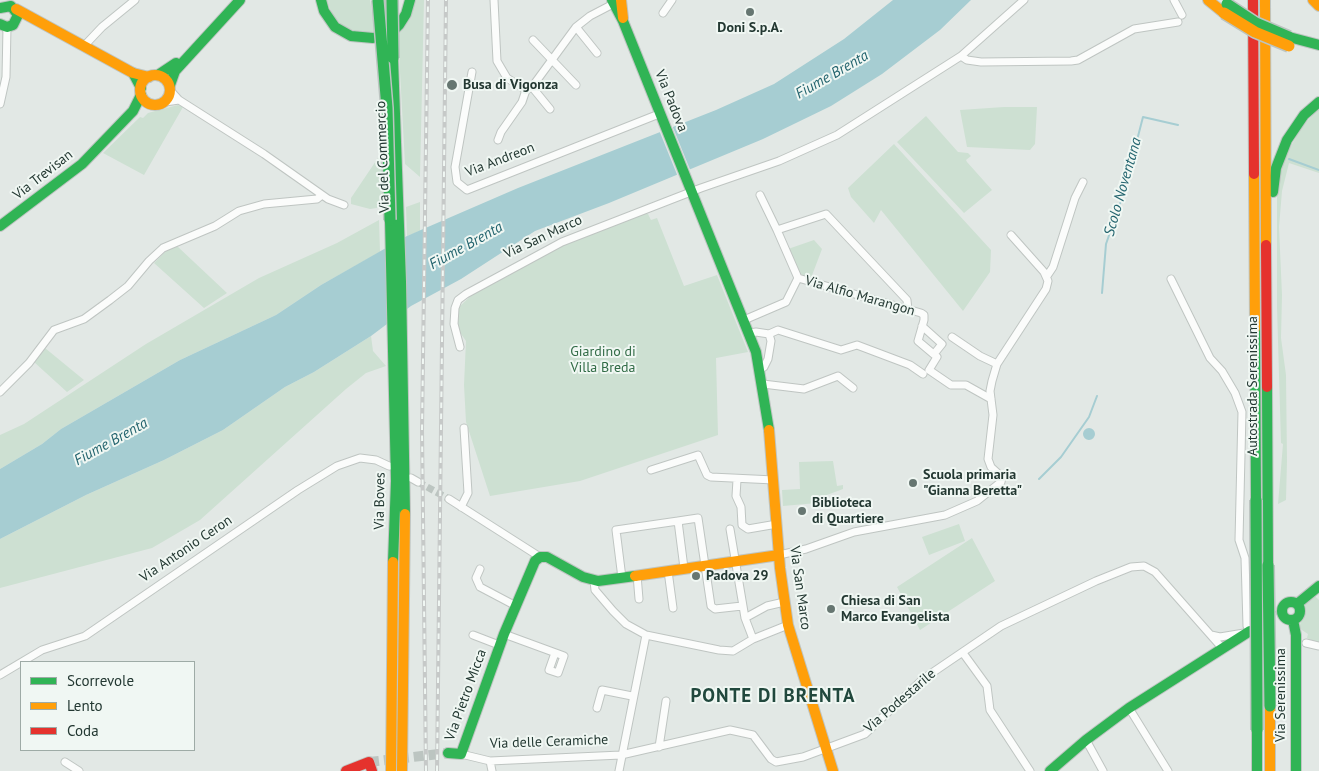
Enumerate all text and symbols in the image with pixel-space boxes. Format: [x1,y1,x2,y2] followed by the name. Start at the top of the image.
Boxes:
[744,6,756,18] marker: Doni S.p.A.
[717,20,783,36] place label: Doni S.p.A.
[792,47,872,103] water label: Fiume Brenta
[651,68,691,134] street label: Via Padova
[463,77,558,93] place label: Busa di Vigonza
[445,78,459,92] marker: Busa di Vigonza
[373,101,393,213] street label: Via del Commercio
[1100,136,1146,238] water label: Scolo Noventana
[463,139,537,181] street label: Via Andreon
[10,146,76,204] street label: Via Trevisan
[501,212,585,262] street label: Via San Marco
[426,218,506,274] water label: Fiume Brenta
[803,272,917,320] street label: Via Alfio Marangon
[1245,316,1261,456] street label: Autostrada Serenissima
[570,344,636,377] park label: Giardino di Villa Breda
[71,414,151,470] water label: Fiume Brenta
[923,467,1022,500] place label: Scuola primaria "Gianna Beretta"
[371,472,389,530] street label: Via Boves
[907,477,919,489] marker: Scuola primaria "Gianna Beretta"
[812,495,884,528] place label: Biblioteca di Quartiere
[796,505,808,517] marker: Biblioteca di Quartiere
[137,512,235,586] street label: Via Antonio Ceron
[786,545,814,631] street label: Via San Marco
[706,568,768,584] place label: Padova 29
[690,570,702,582] marker: Padova 29
[841,593,950,626] place label: Chiesa di San Marco Evangelista
[825,603,837,615] marker: Chiesa di San Marco Evangelista
[442,647,490,743] street label: Via Pietro Micca
[1273,648,1289,742] street label: Via Serenissima
[20,661,195,751] legend
[861,665,939,737] street label: Via Podestarile
[67,671,134,690] text: Scorrevole
[689,686,857,708] district label: PONTE DI BRENTA
[67,696,103,715] text: Lento
[67,721,99,740] text: Coda
[489,732,609,752] street label: Via delle Ceramiche

